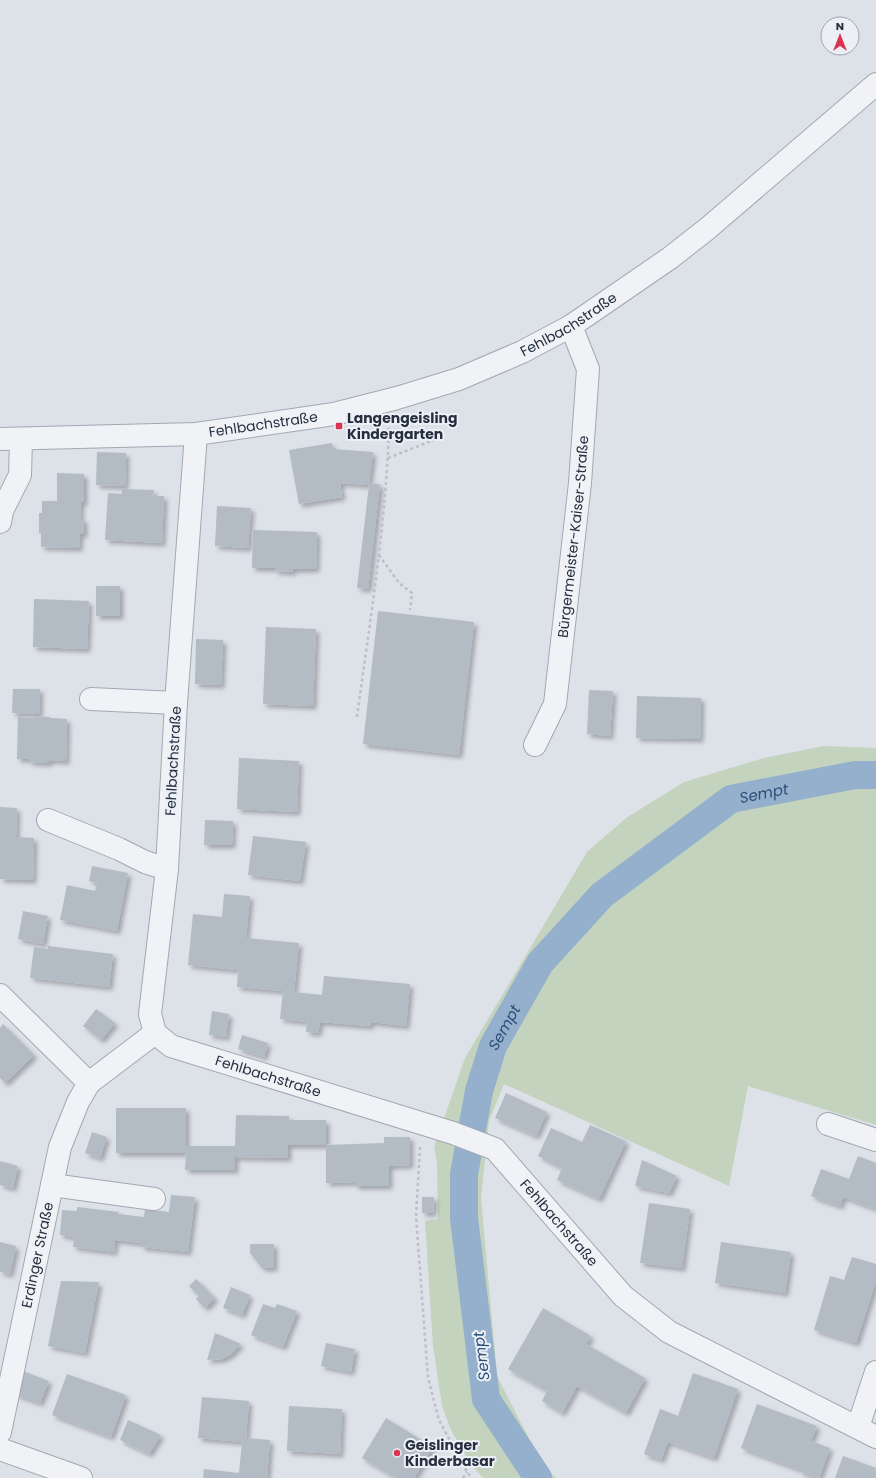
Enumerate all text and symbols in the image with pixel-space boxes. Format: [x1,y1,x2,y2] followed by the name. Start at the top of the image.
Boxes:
[820,16,860,56] north arrow
[836,18,844,34] text: N
[517,287,621,361] street label: Fehlbachstraße
[207,406,319,442] street label: Fehlbachstraße
[347,408,457,444] place label: Langengeisling Kindergarten
[334,421,344,431] marker: Langengeisling Kindergarten
[553,434,593,639] street label: Bürgermeister-Kaiser-Straße
[160,705,186,816] street label: Fehlbachstraße
[738,778,790,808] water label: Sempt
[482,1000,525,1054] water label: Sempt
[213,1050,324,1102] street label: Fehlbachstraße
[516,1175,603,1271] street label: Fehlbachstraße
[16,1200,58,1310] street label: Erdinger Straße
[468,1330,494,1382] water label: Sempt
[405,1435,495,1471] place label: Geislinger Kinderbasar
[392,1448,402,1458] marker: Geislinger Kinderbasar

